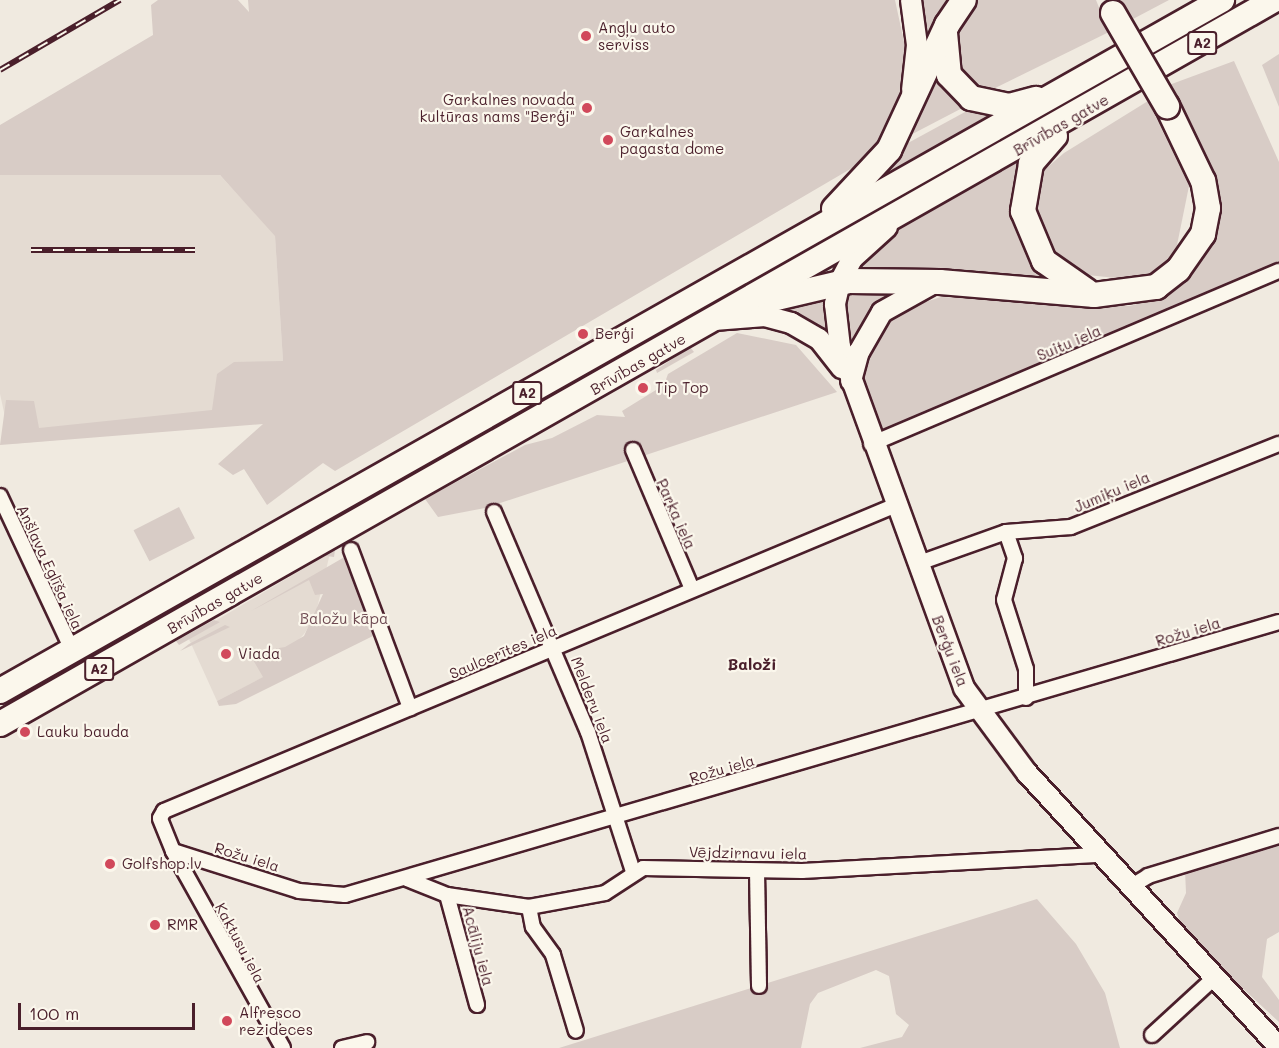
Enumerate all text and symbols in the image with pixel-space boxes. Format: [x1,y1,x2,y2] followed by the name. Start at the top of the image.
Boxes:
[598,18,675,53] place label: Angļu auto serviss
[579,29,593,43] marker: Angļu auto serviss
[1187,32,1217,54] road number: A2
[420,90,575,125] place label: Garkalnes novada kultūras nams "Berģi"
[1010,90,1112,160] street label: Brīvības gatve
[580,101,594,115] marker: Garkalnes novada kultūras nams "Berģi"
[620,122,724,157] place label: Garkalnes pagasta dome
[601,133,615,147] marker: Garkalnes pagasta dome
[1034,321,1104,365] street label: Suitu iela
[595,325,634,343] place label: Berģi
[576,327,590,341] marker: Berģi
[587,329,689,399] street label: Brīvības gatve
[655,379,709,397] place label: Tip Top
[636,381,650,395] marker: Tip Top
[512,382,542,404] road number: A2
[1071,468,1153,516] street label: Jumiķu iela
[652,476,700,552] street label: Parka iela
[13,502,87,632] street label: Anšlava Eglīša iela
[164,568,266,638] street label: Brīvības gatve
[300,610,388,628] park label: Baložu kāpa
[928,613,972,689] street label: Berģu iela
[1153,614,1223,650] street label: Rožu iela
[447,621,559,683] street label: Saulcerītes iela
[238,645,280,663] place label: Viada
[219,647,233,661] marker: Viada
[567,654,617,746] street label: Melderu iela
[727,654,777,674] district label: Baloži
[84,658,114,680] road number: A2
[37,723,129,741] place label: Lauku bauda
[18,725,32,739] marker: Lauku bauda
[687,751,757,787] street label: Rožu iela
[212,839,282,875] street label: Rožu iela
[689,843,807,863] street label: Vējdzirnavu iela
[122,855,202,873] place label: Golfshop.lv
[103,857,117,871] marker: Golfshop.lv
[211,900,269,986] street label: Kaktusu iela
[459,904,497,988] street label: Acāliju iela
[167,916,198,934] place label: RMR
[148,918,162,932] marker: RMR
[21,991,198,1029] scale bar
[29,1001,79,1025] text: 100 m
[239,1003,313,1038] place label: Alfresco rezideces
[220,1014,234,1028] marker: Alfresco rezideces

